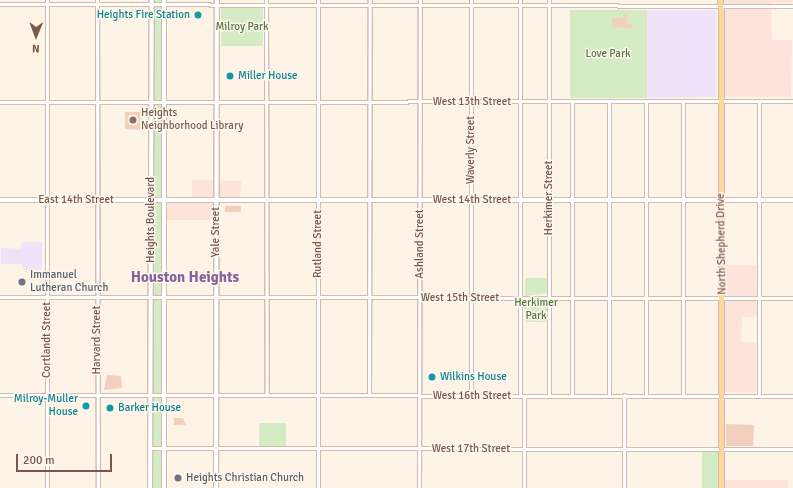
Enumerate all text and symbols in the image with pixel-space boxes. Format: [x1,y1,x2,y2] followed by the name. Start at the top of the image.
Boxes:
[97,8,190,22] place label: Heights Fire Station
[193,10,203,20] marker: Heights Fire Station
[16,16,56,56] north arrow
[215,20,269,34] park label: Milroy Park
[32,42,40,55] text: N
[586,47,630,61] park label: Love Park
[238,69,298,83] place label: Miller House
[225,71,235,81] marker: Miller House
[433,95,511,109] street label: West 13th Street
[141,107,243,133] place label: Heights Neighborhood Library
[128,115,138,125] marker: Heights Neighborhood Library
[464,116,478,184] street label: Waverly Street
[542,161,556,235] street label: Herkimer Street
[144,177,158,263] street label: Heights Boulevard
[38,193,114,207] street label: East 14th Street
[433,193,511,207] street label: West 14th Street
[715,193,729,295] street label: North Shepherd Drive
[209,207,223,257] street label: Yale Street
[413,209,427,279] street label: Ashland Street
[311,210,325,278] street label: Rutland Street
[30,269,108,295] place label: Immanuel Lutheran Church
[131,269,239,287] district label: Houston Heights
[17,277,27,287] marker: Immanuel Lutheran Church
[421,291,499,305] street label: West 15th Street
[514,297,558,323] park label: Herkimer Park
[40,302,54,378] street label: Cortlandt Street
[90,306,104,374] street label: Harvard Street
[440,370,507,384] place label: Wilkins House
[427,372,437,382] marker: Wilkins House
[433,389,511,403] street label: West 16th Street
[14,393,78,419] place label: Milroy-Muller House
[81,401,91,411] marker: Milroy-Muller House
[118,401,181,415] place label: Barker House
[105,403,115,413] marker: Barker House
[432,442,510,456] street label: West 17th Street
[18,446,114,472] scale bar
[23,453,55,468] text: 200 m
[186,471,304,485] place label: Heights Christian Church
[173,473,183,483] marker: Heights Christian Church

